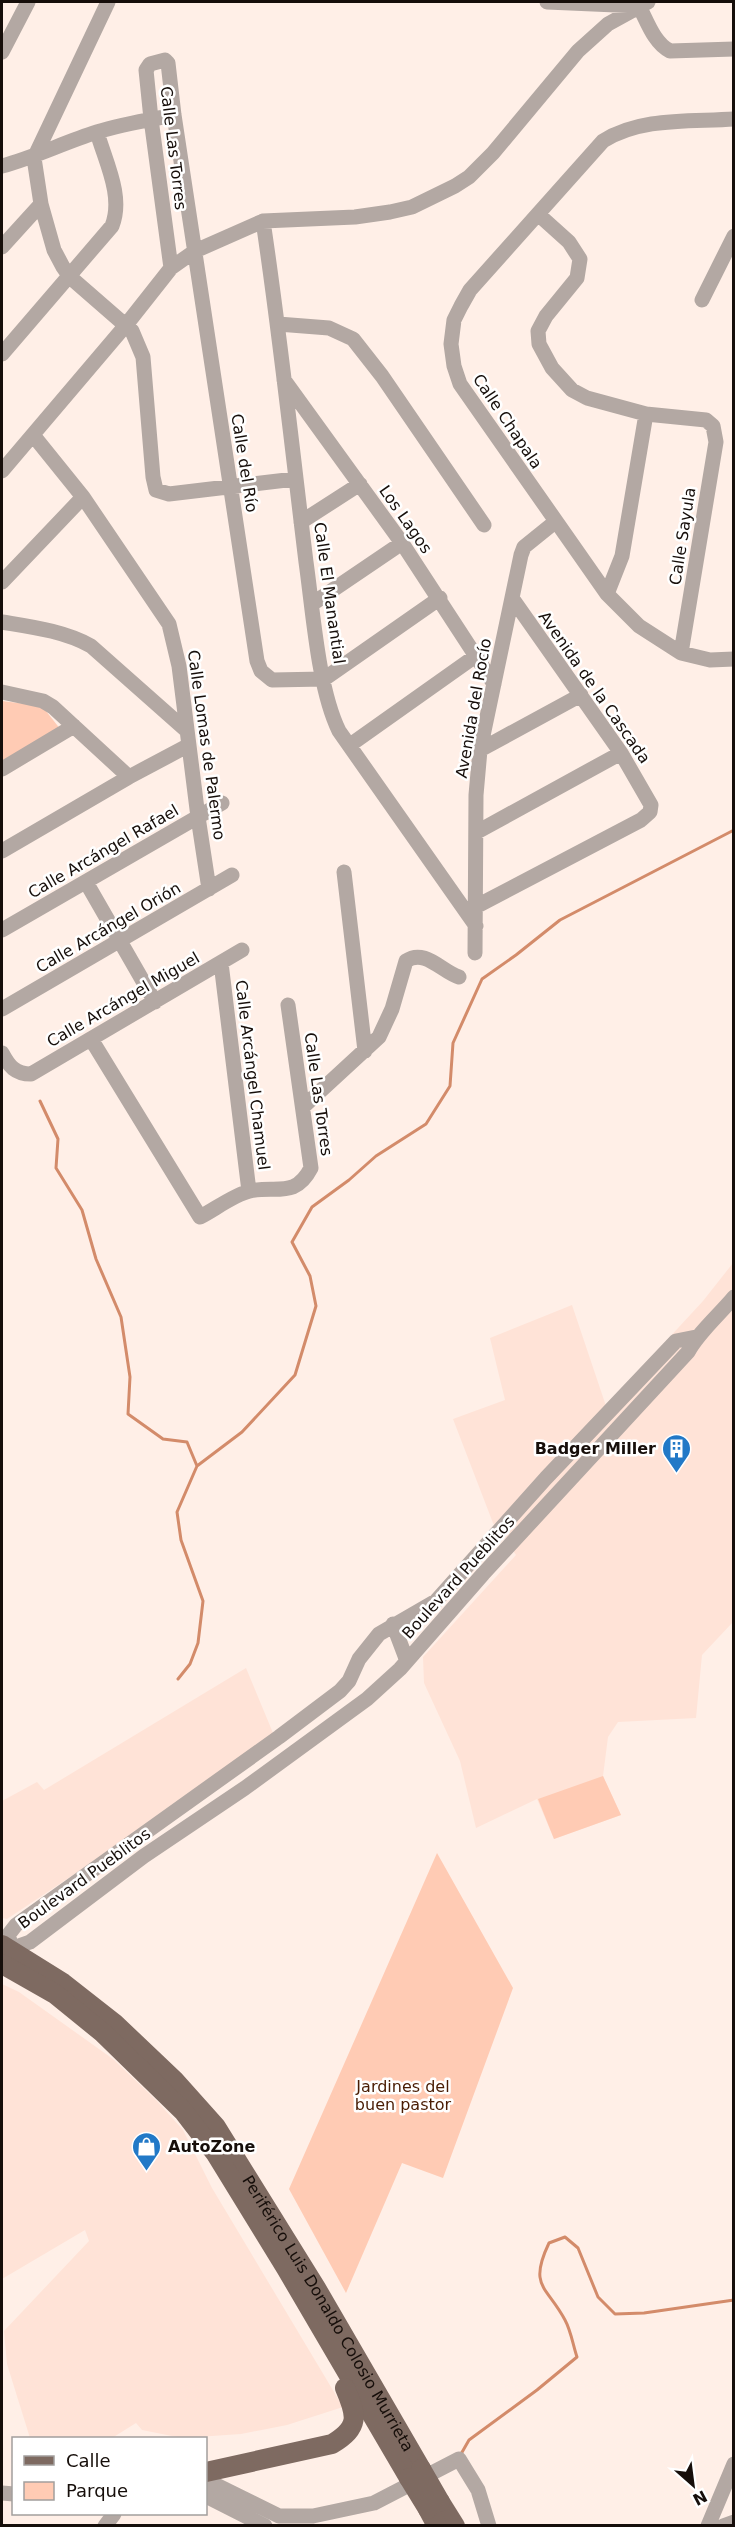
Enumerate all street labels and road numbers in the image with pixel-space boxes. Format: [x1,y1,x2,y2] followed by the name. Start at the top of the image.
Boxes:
[156,85,191,211] street label: Calle Las Torres
[469,370,546,472] street label: Calle Chapala
[227,412,262,514] street label: Calle del Río
[375,482,436,557] street label: Los Lagos
[665,486,700,586] street label: Calle Sayula
[310,521,349,665] street label: Calle El Manantial
[535,608,654,767] street label: Avenida de la Cascada
[452,637,495,780] street label: Avenida del Rocío
[184,649,229,841] street label: Calle Lomas de Palermo
[25,801,182,902] street label: Calle Arcángel Rafael
[33,878,184,977] street label: Calle Arcángel Orión
[44,948,203,1051] street label: Calle Arcángel Miguel
[231,979,274,1171] street label: Calle Arcángel Chamuel
[300,1031,337,1157] street label: Calle Las Torres
[398,1512,519,1643] street label: Boulevard Pueblitos
[14,1824,154,1933] street label: Boulevard Pueblitos
[238,2172,418,2455] street label: Periférico Luis Donaldo Colosio Murrieta

